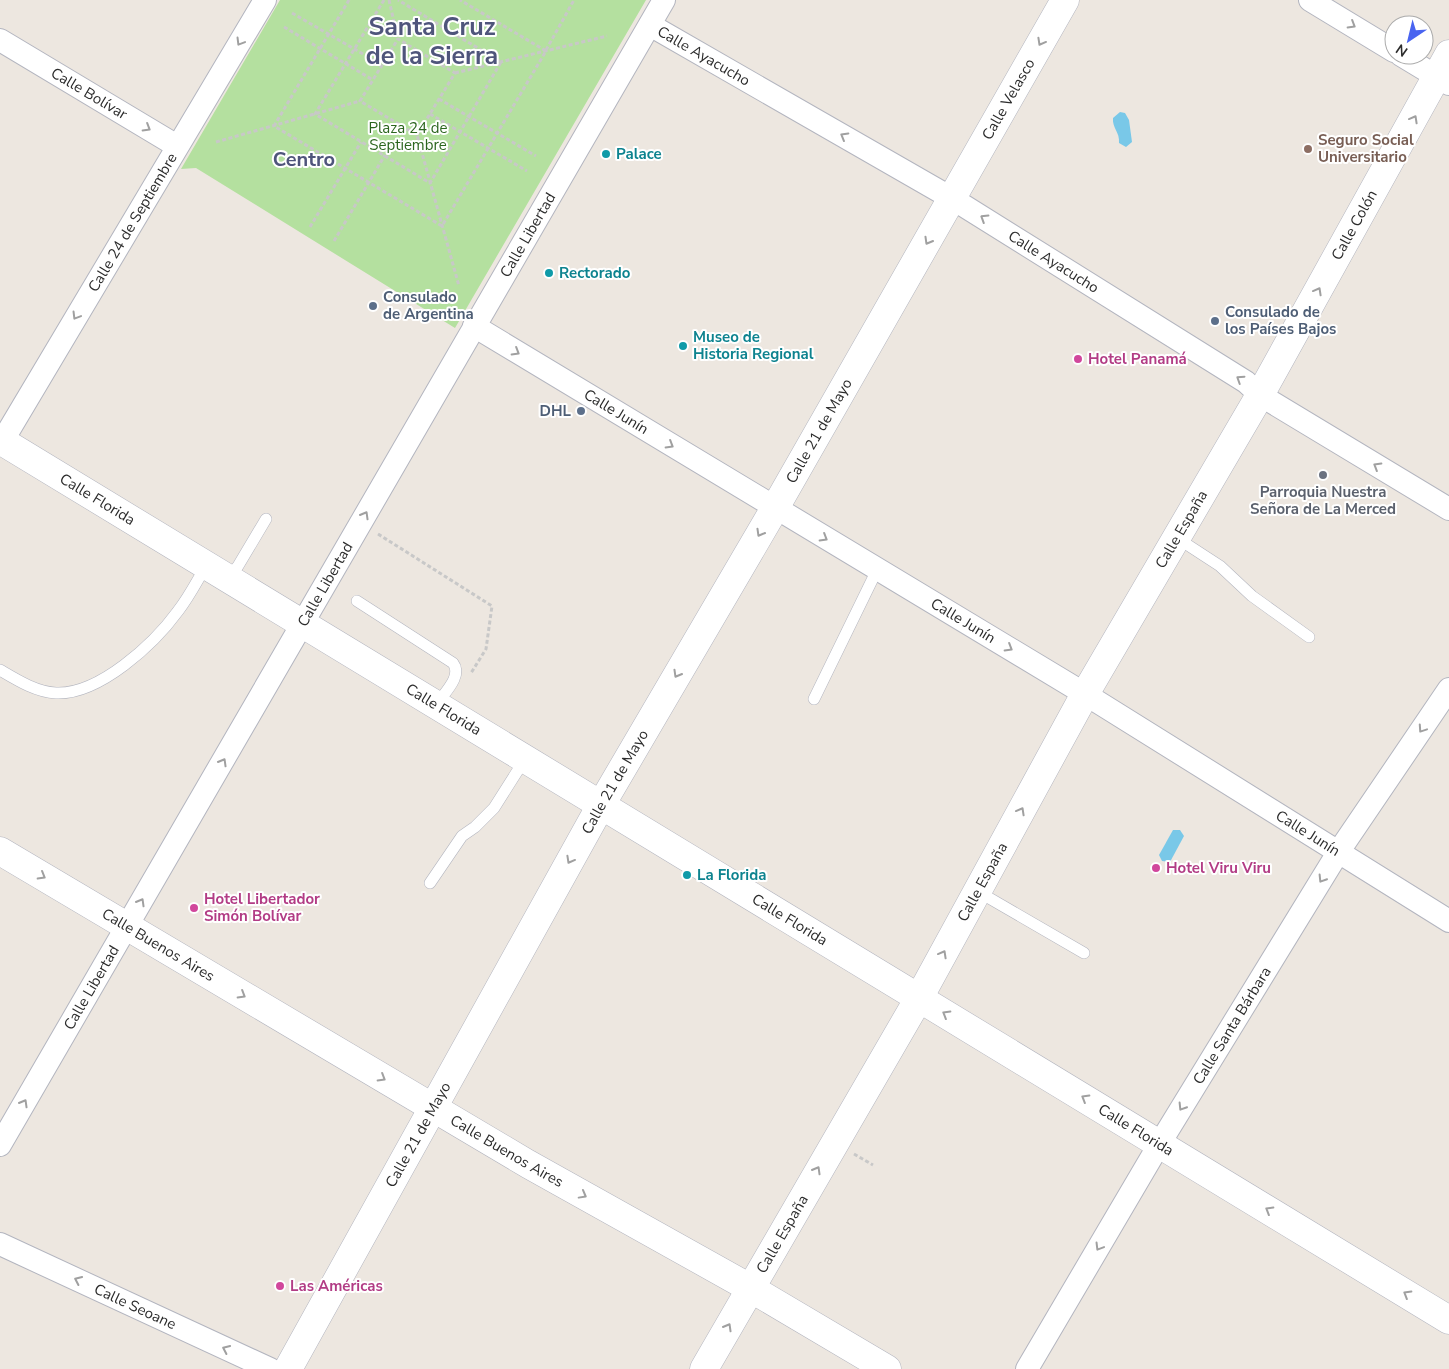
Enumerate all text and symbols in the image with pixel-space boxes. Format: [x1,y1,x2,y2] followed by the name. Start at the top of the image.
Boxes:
[366,10,498,73] district label: Santa Cruz de la Sierra
[1384,15,1434,65] north arrow
[1346,19,1355,29] one-way arrow
[654,21,754,90] street label: Calle Ayacucho
[237,36,247,45] one-way arrow
[1037,37,1047,46] one-way arrow
[1392,39,1412,61] text: N
[977,55,1040,144] street label: Calle Velasco
[47,63,132,124] street label: Calle Bolívar
[1407,115,1417,124] one-way arrow
[368,118,448,155] park label: Plaza 24 de Septiembre
[141,122,150,132] one-way arrow
[1318,130,1414,167] place label: Seguro Social Universitario
[841,132,850,142] one-way arrow
[1302,143,1314,155] marker: Seguro Social Universitario
[616,144,662,164] place label: Palace
[273,146,335,173] district label: Centro
[600,148,612,160] marker: Palace
[83,149,182,296] street label: Calle 24 de Septiembre
[1327,186,1382,264] street label: Calle Colón
[495,189,560,281] street label: Calle Libertad
[980,215,989,225] one-way arrow
[1004,226,1103,298] street label: Calle Ayacucho
[925,236,935,245] one-way arrow
[559,263,631,283] place label: Rectorado
[543,267,555,279] marker: Rectorado
[383,287,474,324] place label: Consulado de Argentina
[1312,288,1322,297] one-way arrow
[367,300,379,312] marker: Consulado de Argentina
[1225,302,1336,339] place label: Consulado de los Países Bajos
[72,311,82,320] one-way arrow
[1209,315,1221,327] marker: Consulado de los Países Bajos
[693,327,814,364] place label: Museo de Historia Regional
[677,340,689,352] marker: Museo de Historia Regional
[510,345,519,355] one-way arrow
[1088,349,1187,369] place label: Hotel Panamá
[1072,353,1084,365] marker: Hotel Panamá
[781,375,857,487] street label: Calle 21 de Mayo
[1237,376,1246,385] one-way arrow
[580,384,652,439] street label: Calle Junín
[540,401,572,421] place label: DHL
[575,405,587,417] marker: DHL
[664,438,673,448] one-way arrow
[1374,462,1383,472] one-way arrow
[56,469,139,530] street label: Calle Florida
[1317,469,1329,481] marker: Parroquia Nuestra Señora de La Merced
[1250,482,1396,519] place label: Parroquia Nuestra Señora de La Merced
[1151,486,1212,572] street label: Calle España
[359,511,369,520] one-way arrow
[756,528,766,537] one-way arrow
[819,531,828,541] one-way arrow
[293,539,357,630] street label: Calle Libertad
[927,593,999,648] street label: Calle Junín
[1003,642,1012,652] one-way arrow
[674,668,684,677] one-way arrow
[402,679,485,740] street label: Calle Florida
[1419,724,1428,733] one-way arrow
[577,726,653,838] street label: Calle 21 de Mayo
[216,758,226,767] one-way arrow
[1272,805,1344,861] street label: Calle Junín
[1015,808,1025,817] one-way arrow
[953,839,1012,925] street label: Calle España
[566,855,576,864] one-way arrow
[1166,858,1271,878] place label: Hotel Viru Viru
[1150,862,1162,874] marker: Hotel Viru Viru
[697,865,766,885] place label: La Florida
[681,869,693,881] marker: La Florida
[37,870,46,880] one-way arrow
[1319,874,1329,883] one-way arrow
[204,889,320,926] place label: Hotel Libertador Simón Bolívar
[748,889,831,950] street label: Calle Florida
[135,899,145,908] one-way arrow
[188,902,200,914] marker: Hotel Libertador Simón Bolívar
[98,904,218,986] street label: Calle Buenos Aires
[59,942,124,1033] street label: Calle Libertad
[936,950,946,959] one-way arrow
[1188,963,1276,1088] street label: Calle Santa Bárbara
[237,988,246,998] one-way arrow
[942,1011,951,1021] one-way arrow
[376,1071,385,1081] one-way arrow
[381,1078,455,1191] street label: Calle 21 de Mayo
[1081,1095,1090,1105] one-way arrow
[1094,1099,1177,1160] street label: Calle Florida
[18,1100,28,1109] one-way arrow
[1179,1102,1189,1111] one-way arrow
[447,1110,567,1192] street label: Calle Buenos Aires
[811,1167,821,1176] one-way arrow
[577,1188,586,1198] one-way arrow
[752,1191,813,1277] street label: Calle España
[1265,1206,1274,1216] one-way arrow
[1095,1241,1105,1250] one-way arrow
[74,1276,83,1287] one-way arrow
[290,1276,383,1296] place label: Las Américas
[91,1279,180,1334] street label: Calle Seoane
[274,1280,286,1292] marker: Las Américas
[1404,1291,1413,1301] one-way arrow
[722,1323,732,1332] one-way arrow
[222,1344,231,1355] one-way arrow

